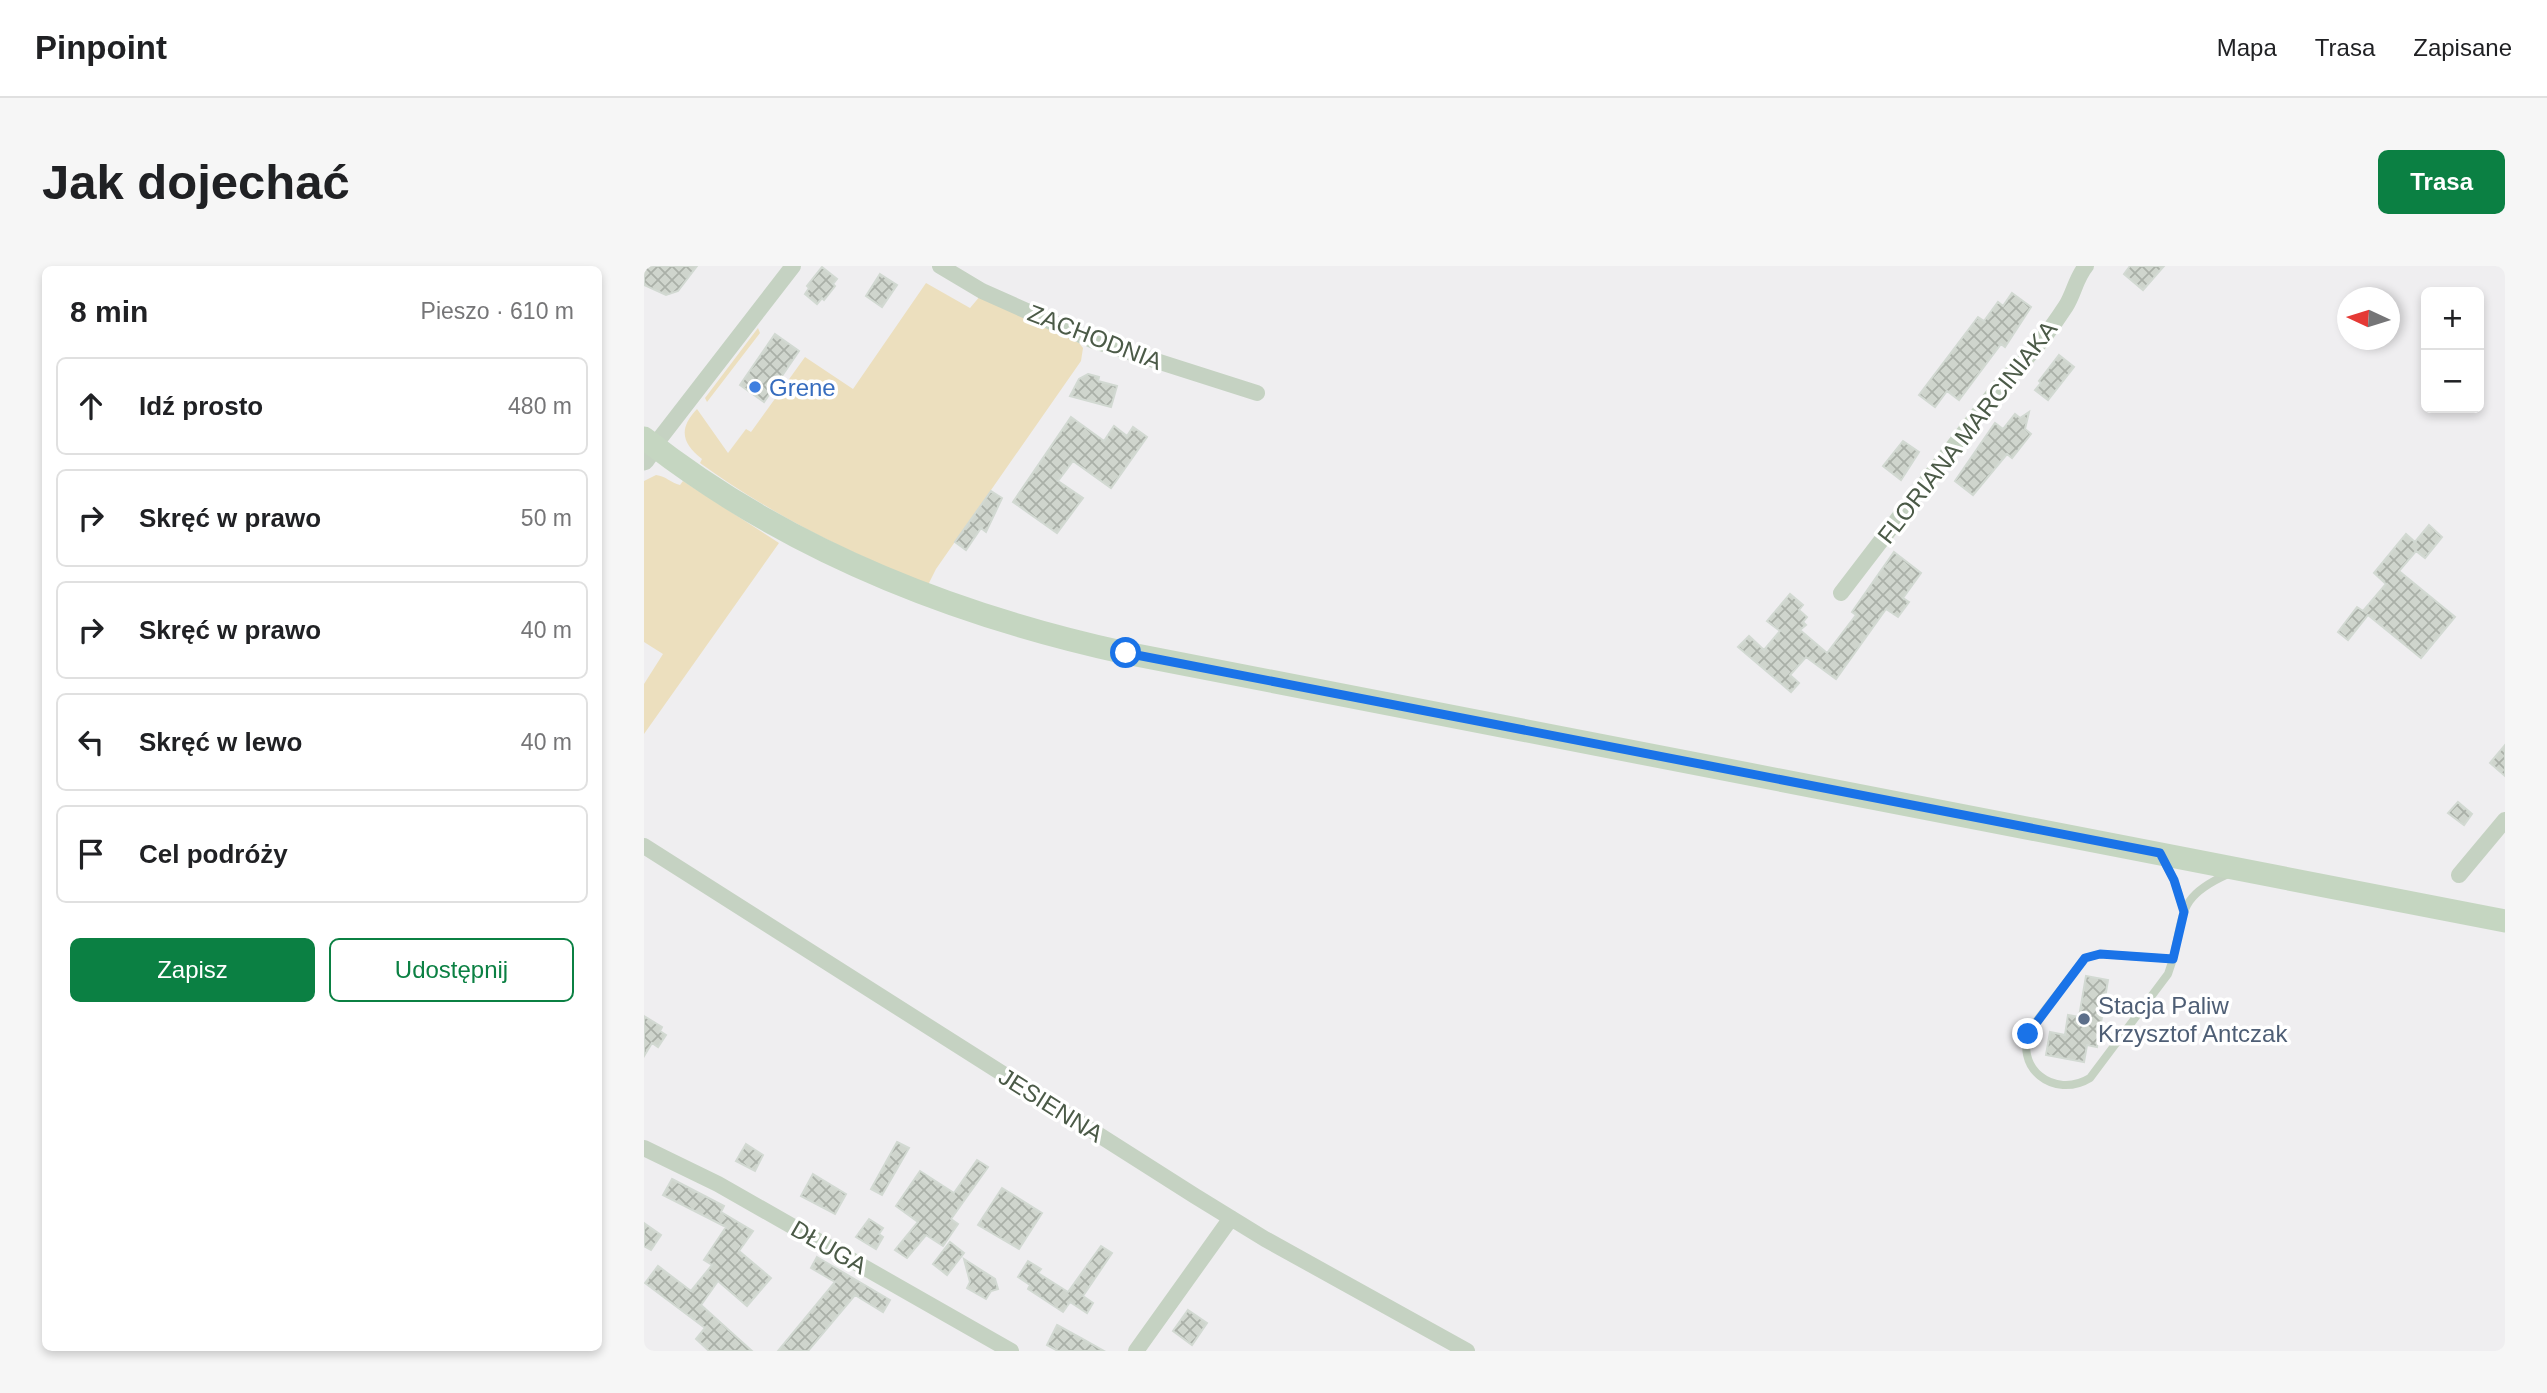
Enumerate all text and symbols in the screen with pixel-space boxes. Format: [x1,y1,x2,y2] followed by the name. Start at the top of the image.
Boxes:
[35,29,167,66] text: Pinpoint
[2217,34,2277,61] text: Mapa
[2315,34,2375,61] text: Trasa
[2413,34,2512,61] text: Zapisane
[2378,150,2505,214] button: Trasa
[42,155,350,209] text: Jak dojechać
[2337,287,2400,350] north arrow
[2421,287,2484,413] map controls
[2421,287,2484,350] button: +
[70,295,148,328] text: 8 min
[421,298,574,324] text: Pieszo · 610 m
[1024,299,1166,375] street label: ZACHODNIA
[1872,315,2062,549] street label: FLORIANA MARCINIAKA
[2421,350,2484,413] button: −
[769,374,836,401] place label: Grene
[747,379,763,395] marker: Grene
[72,387,110,425] icon: ahead
[139,391,263,421] text: Idź prosto
[508,393,572,419] text: 480 m
[72,499,110,537] icon: right
[139,503,321,533] text: Skręć w prawo
[521,505,572,531] text: 50 m
[72,611,110,649] icon: right
[139,615,321,645] text: Skręć w prawo
[521,617,572,643] text: 40 m
[1110,637,1141,668] route start
[72,723,110,761] icon: left
[139,727,302,757] text: Skręć w lewo
[521,729,572,755] text: 40 m
[72,835,110,873] icon: arrive
[139,839,288,869] text: Cel podróży
[70,938,315,1002] button: Zapisz
[329,938,574,1002] button: Udostępnij
[2098,992,2288,1047] place label: Stacja Paliw Krzysztof Antczak
[2076,1011,2092,1027] marker: Stacja Paliw Krzysztof Antczak
[2012,1018,2043,1049] route end
[994,1062,1108,1148] street label: JESIENNA
[786,1215,872,1279] street label: DŁUGA

